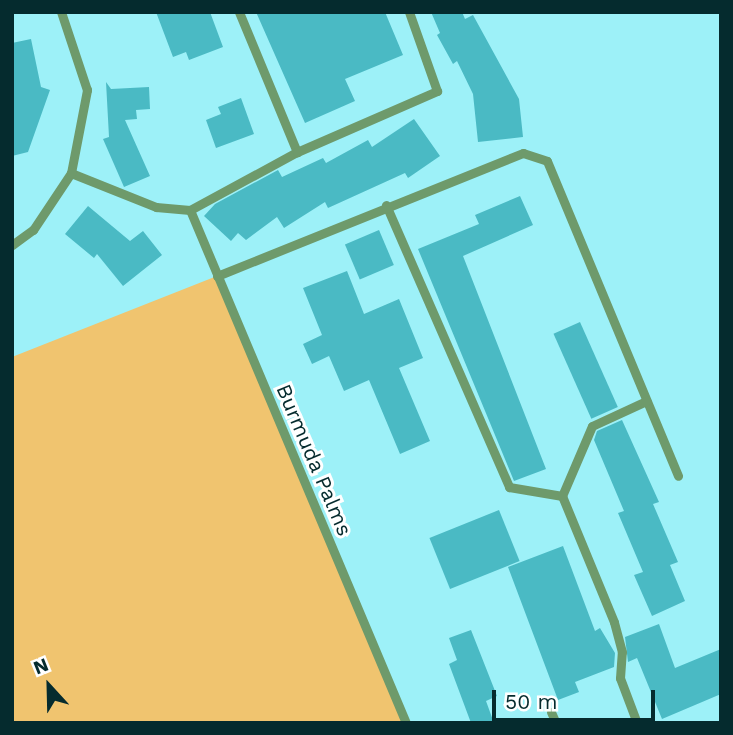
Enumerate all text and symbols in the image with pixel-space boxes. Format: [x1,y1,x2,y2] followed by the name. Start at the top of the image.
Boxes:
[271,380,357,540] street label: Burmuda Palms
[14,651,84,721] north arrow
[30,653,52,679] text: N
[495,676,658,720] scale bar
[505,689,557,714] text: 50 m

